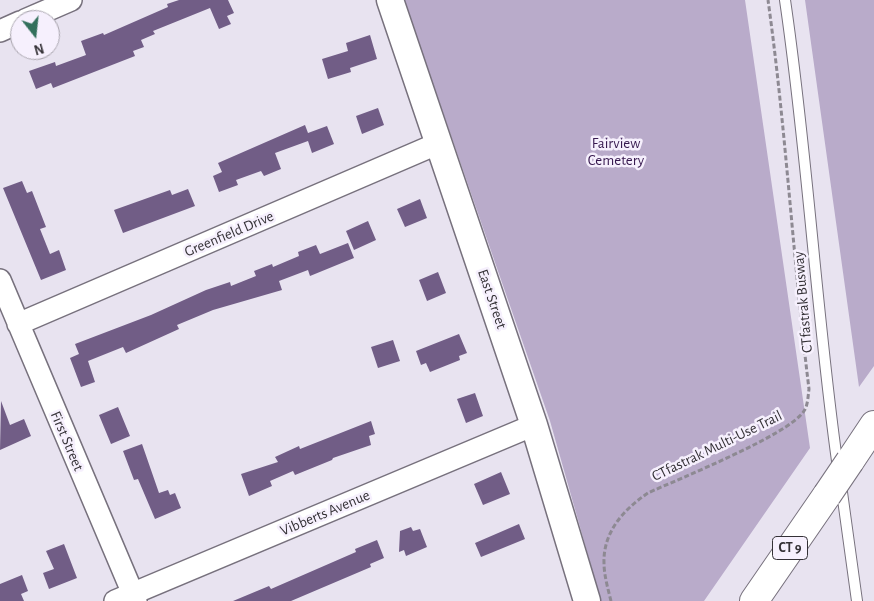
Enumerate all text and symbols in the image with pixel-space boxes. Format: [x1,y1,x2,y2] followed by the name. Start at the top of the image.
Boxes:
[10,10,60,60] north arrow
[32,40,45,57] text: N
[588,134,644,169] park label: Fairview Cemetery
[182,207,276,261] street label: Greenfield Drive
[790,250,816,354] street label: CTfastrak Busway
[473,267,511,331] street label: East Street
[649,407,785,485] street label: CTfastrak Multi-Use Trail
[46,408,88,474] street label: First Street
[277,486,373,540] street label: Vibberts Avenue
[772,536,808,560] road number: CT 9

